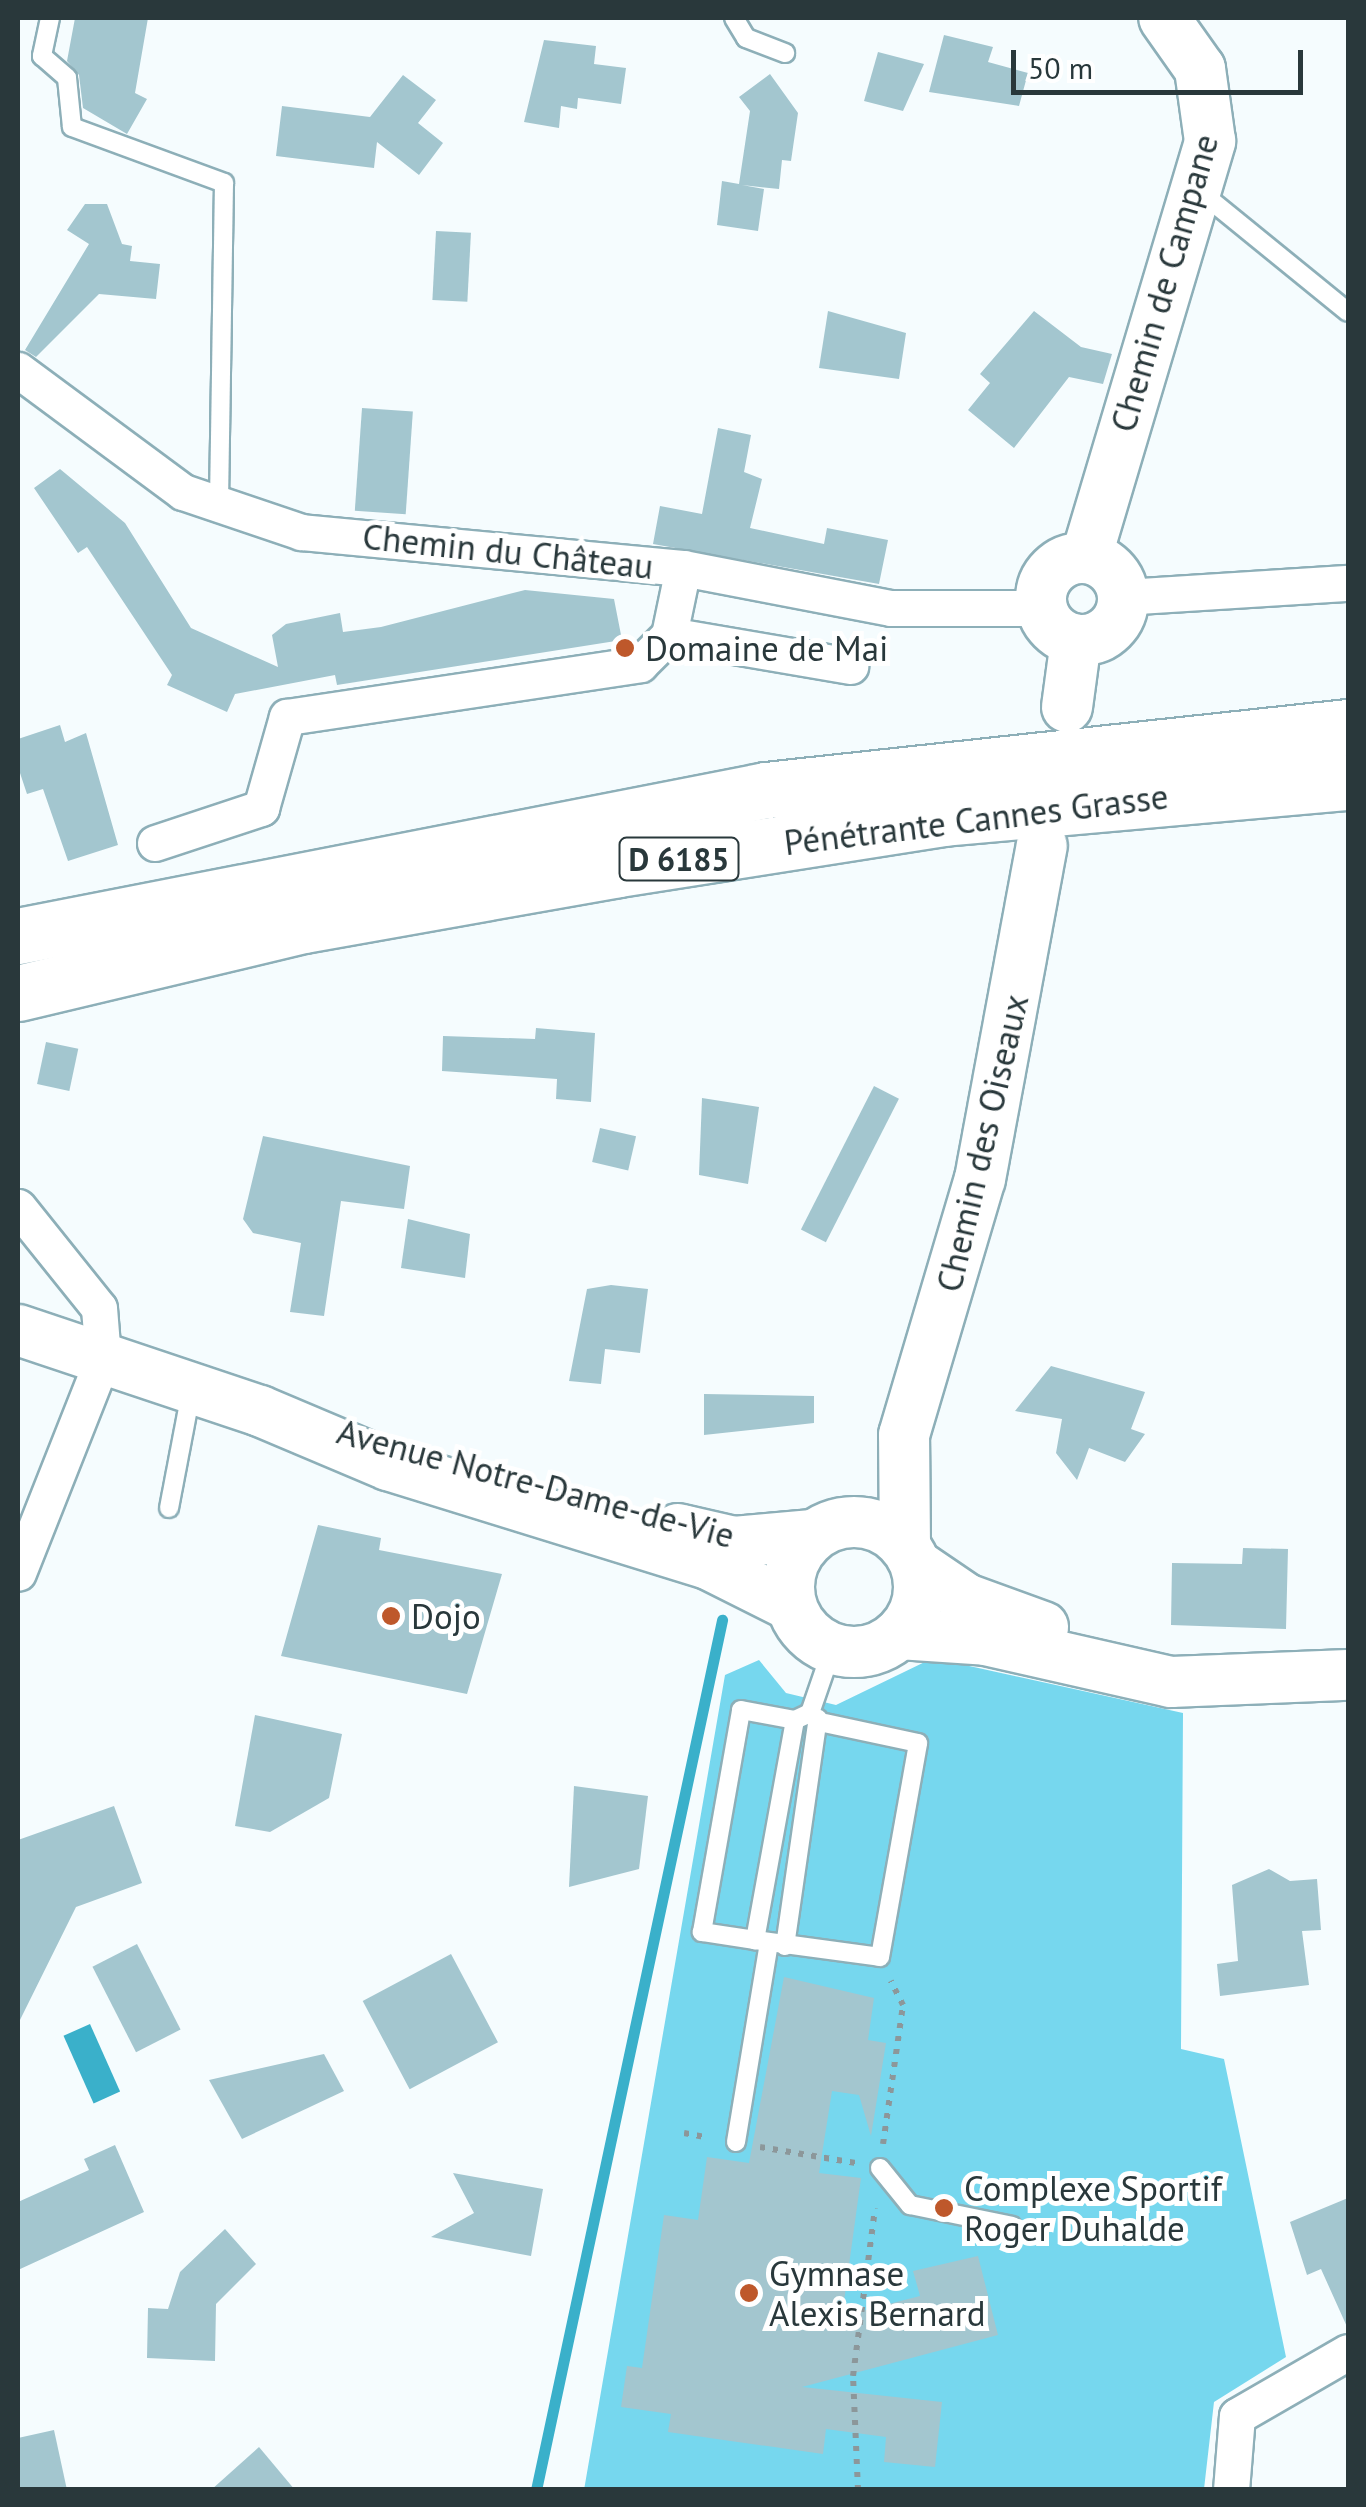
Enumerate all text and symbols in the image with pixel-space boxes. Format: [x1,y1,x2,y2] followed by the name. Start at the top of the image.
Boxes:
[1016,30,1308,92] scale bar
[1028,48,1093,87] text: 50 m
[1101,129,1227,437] street label: Chemin de Campane
[360,515,656,587] street label: Chemin du Château
[645,627,888,669] place label: Domaine de Mai
[614,637,636,659] marker: Domaine de Mai
[782,775,1170,863] street label: Pénétrante Cannes Grasse
[616,832,742,886] road number: D 6185
[927,990,1037,1296] street label: Chemin des Oiseaux
[333,1410,739,1556] street label: Avenue Notre-Dame-de-Vie
[411,1595,481,1637] place label: Dojo
[380,1605,402,1627] marker: Dojo
[964,2167,1222,2249] place label: Complexe Sportif Roger Duhalde
[933,2197,955,2219] marker: Complexe Sportif Roger Duhalde
[769,2252,986,2334] place label: Gymnase Alexis Bernard
[738,2282,760,2304] marker: Gymnase Alexis Bernard

